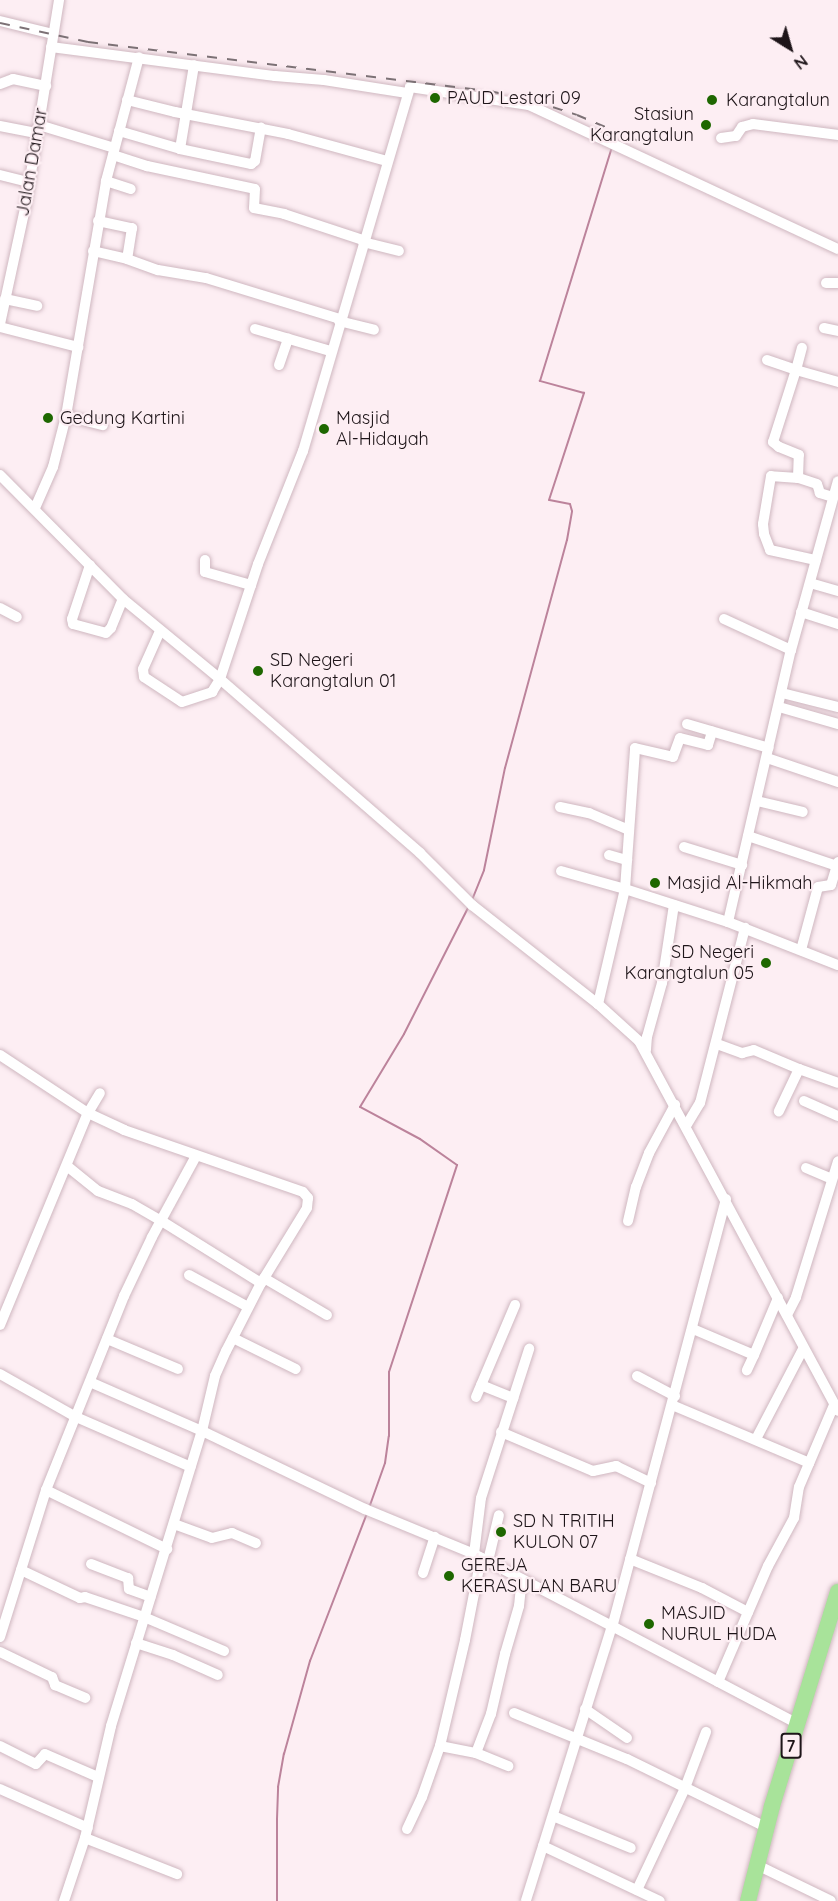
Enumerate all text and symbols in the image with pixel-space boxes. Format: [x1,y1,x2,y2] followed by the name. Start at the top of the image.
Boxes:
[760,18,820,78] north arrow
[790,51,812,74] text: N
[447,87,581,109] place label: PAUD Lestari 09
[726,89,830,111] place label: Karangtalun
[428,91,442,105] marker: PAUD Lestari 09
[703,91,721,109] marker: Karangtalun
[590,104,694,146] place label: Stasiun Karangtalun
[12,106,52,218] street label: Jalan Damar
[699,118,713,132] marker: Stasiun Karangtalun
[60,407,185,429] place label: Gedung Kartini
[336,408,429,450] place label: Masjid Al-Hidayah
[41,411,55,425] marker: Gedung Kartini
[317,422,331,436] marker: Masjid Al-Hidayah
[270,650,396,692] place label: SD Negeri Karangtalun 01
[251,664,265,678] marker: SD Negeri Karangtalun 01
[667,872,813,894] place label: Masjid Al-Hikmah
[648,876,662,890] marker: Masjid Al-Hikmah
[625,942,754,984] place label: SD Negeri Karangtalun 05
[759,956,773,970] marker: SD Negeri Karangtalun 05
[513,1511,615,1553] place label: SD N TRITIH KULON 07
[494,1525,508,1539] marker: SD N TRITIH KULON 07
[461,1555,617,1598] place label: GEREJA KERASULAN BARU
[442,1569,456,1583] marker: GEREJA KERASULAN BARU
[661,1603,777,1646] place label: MASJID NURUL HUDA
[642,1617,656,1631] marker: MASJID NURUL HUDA
[780,1733,802,1759] road number: 7

